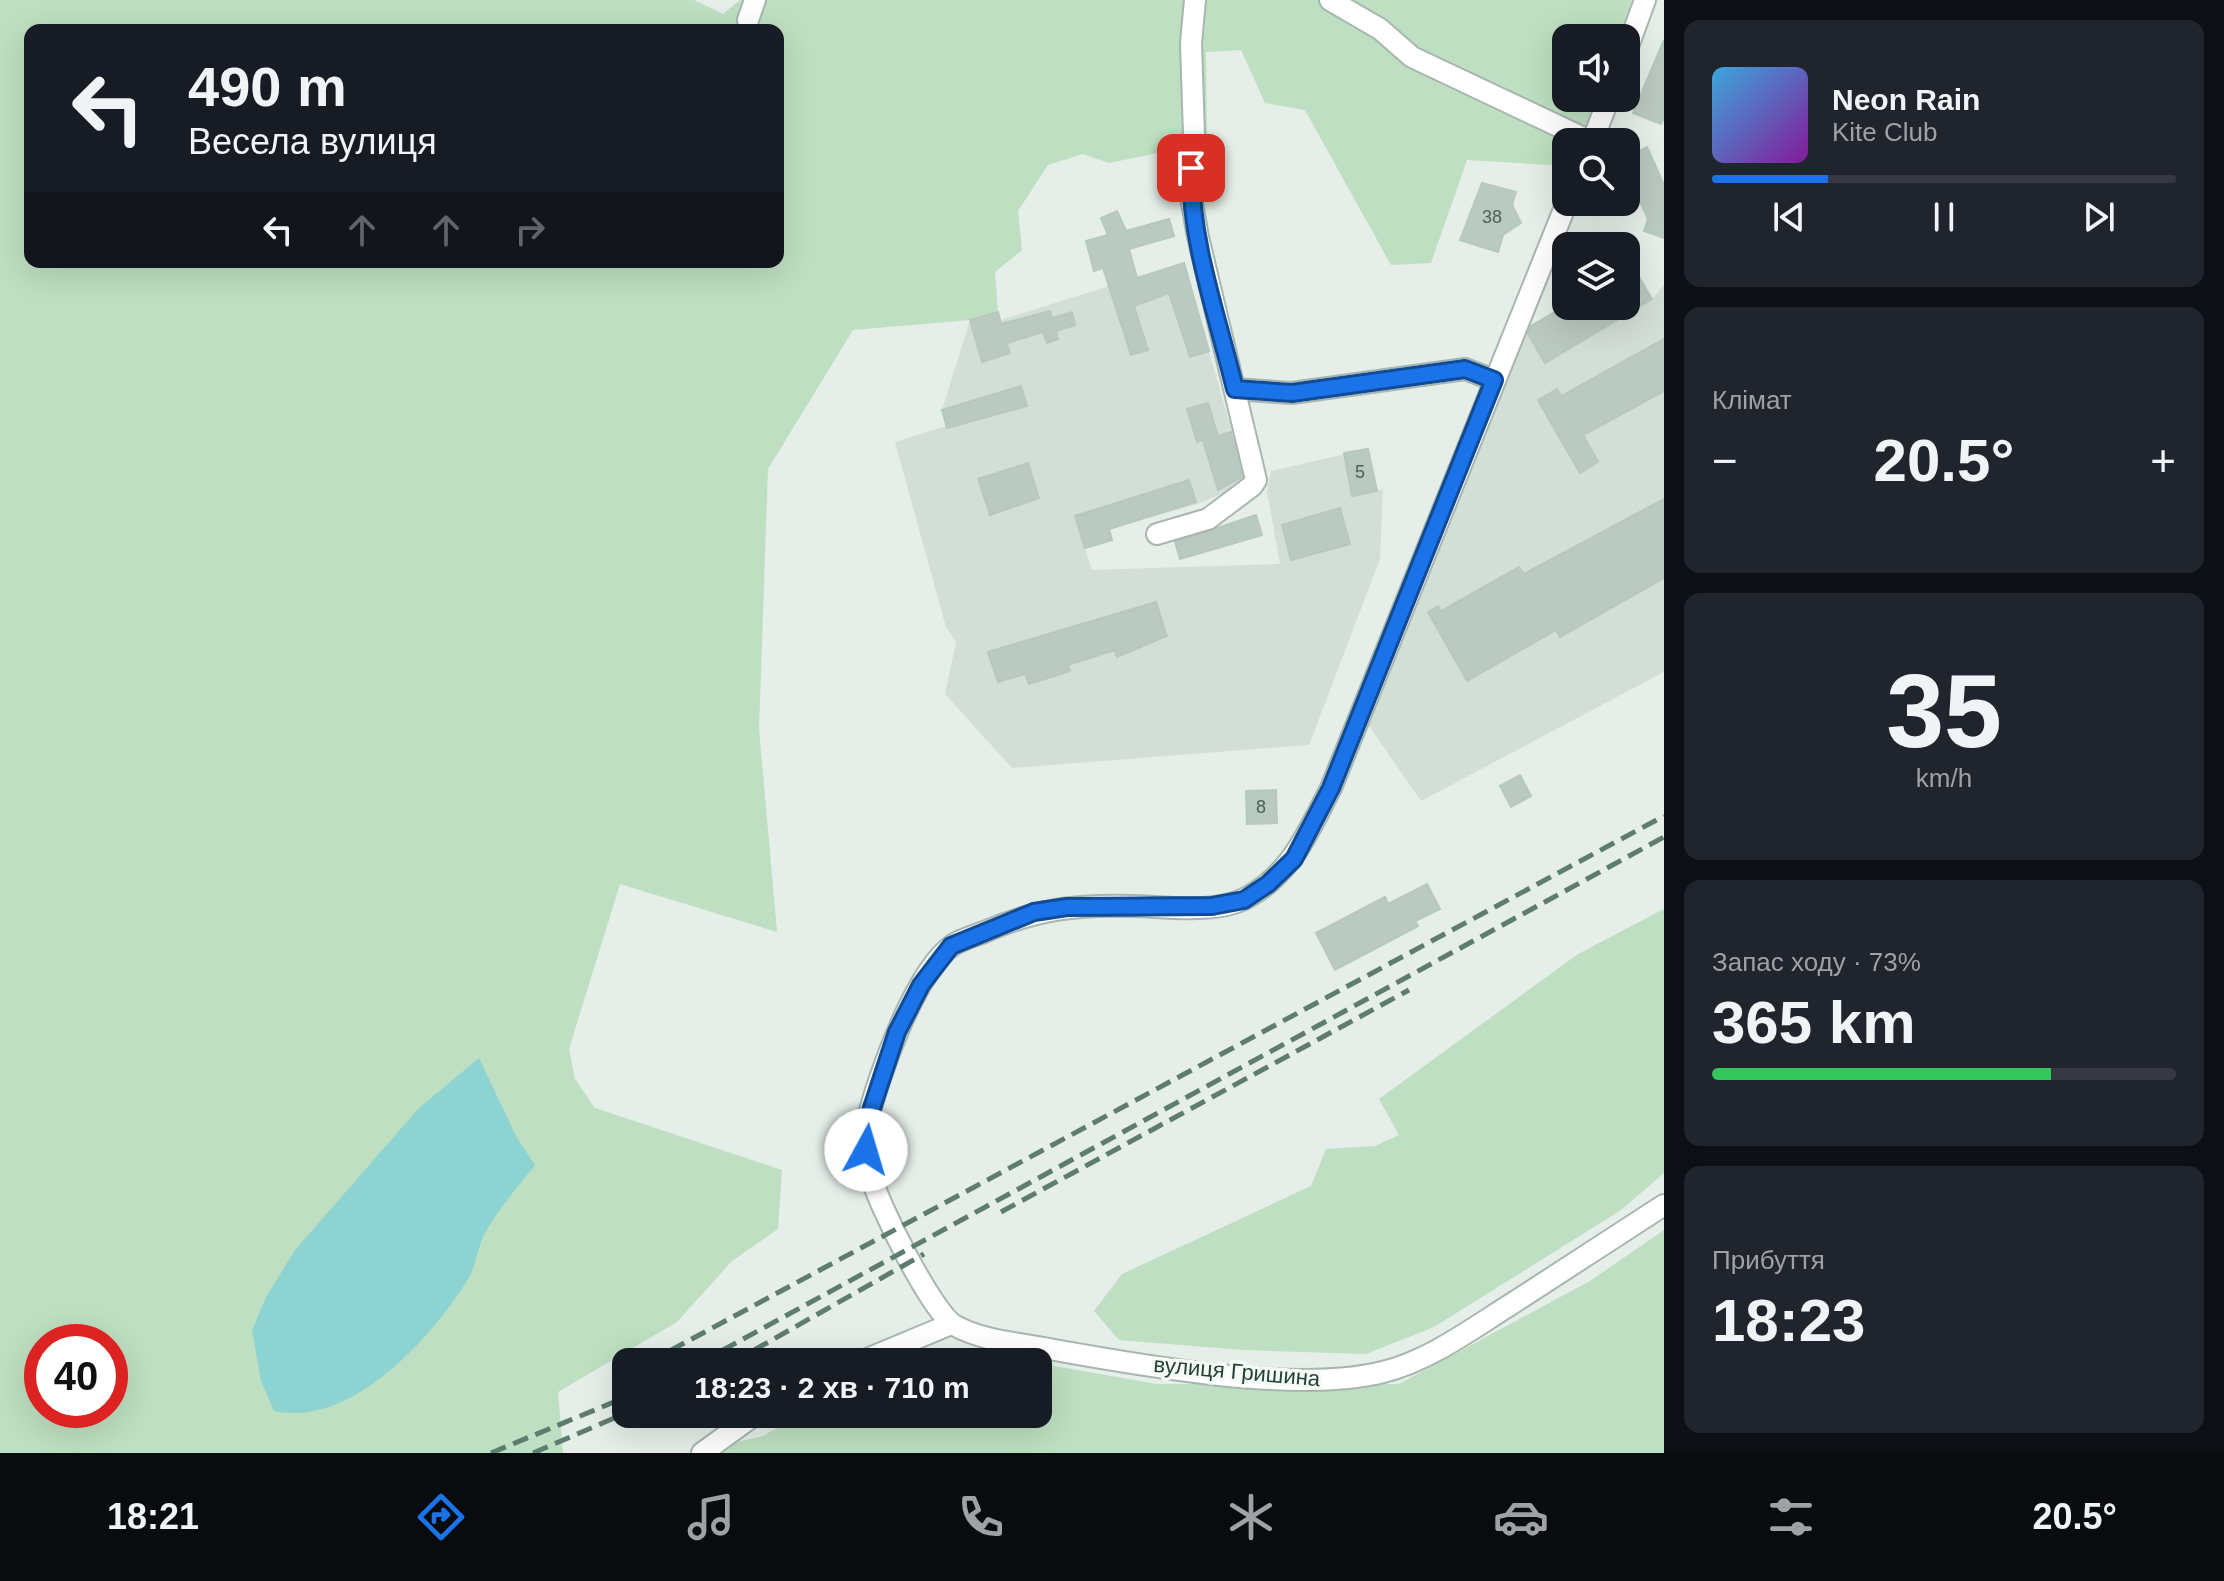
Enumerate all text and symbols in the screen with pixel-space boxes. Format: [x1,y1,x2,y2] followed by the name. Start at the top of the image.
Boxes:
[1552,24,1640,320] map controls
[1552,24,1640,112] button: sound
[188,55,347,118] text: 490 m
[56,56,160,160] icon: left
[1832,83,1980,116] text: Neon Rain
[1832,117,1938,147] text: Kite Club
[188,121,437,162] text: Весела вулиця
[1552,128,1640,216] button: search
[1157,134,1225,202] pin
[1169,146,1213,190] icon: arrive
[1767,195,1811,239] icon: previous
[1922,195,1966,239] icon: pause
[2077,195,2121,239] icon: next
[1482,207,1502,227] house number: 38
[256,208,300,252] icon: left
[340,208,384,252] icon: ahead
[424,208,468,252] icon: ahead
[508,208,552,252] icon: right
[1552,232,1640,320] button: layers
[1712,385,1792,415] text: Клімат
[1874,427,2014,494] text: 20.5°
[1712,436,1738,485] text: −
[2150,436,2176,485] text: +
[1355,462,1365,482] house number: 5
[1886,653,2002,769] text: 35
[1916,763,1972,793] text: km/h
[1256,797,1266,817] house number: 8
[1712,947,1921,977] text: Запас ходу · 73%
[1712,989,1916,1056] text: 365 km
[824,1108,908,1192] position arrow
[1712,1245,1825,1275] text: Прибуття
[1712,1287,1865,1354] text: 18:23
[24,1324,128,1428] speed limit sign: 40
[1153,1352,1322,1391] street label: вулиця Гришина
[694,1371,970,1404] text: 18:23 · 2 хв · 710 m
[413,1489,469,1545] icon: directions
[683,1489,739,1545] icon: music
[953,1489,1009,1545] icon: phone
[1223,1489,1279,1545] icon: climate
[1493,1489,1549,1545] icon: car
[1763,1489,1819,1545] icon: filters
[107,1496,199,1537] text: 18:21
[2032,1496,2117,1537] text: 20.5°

